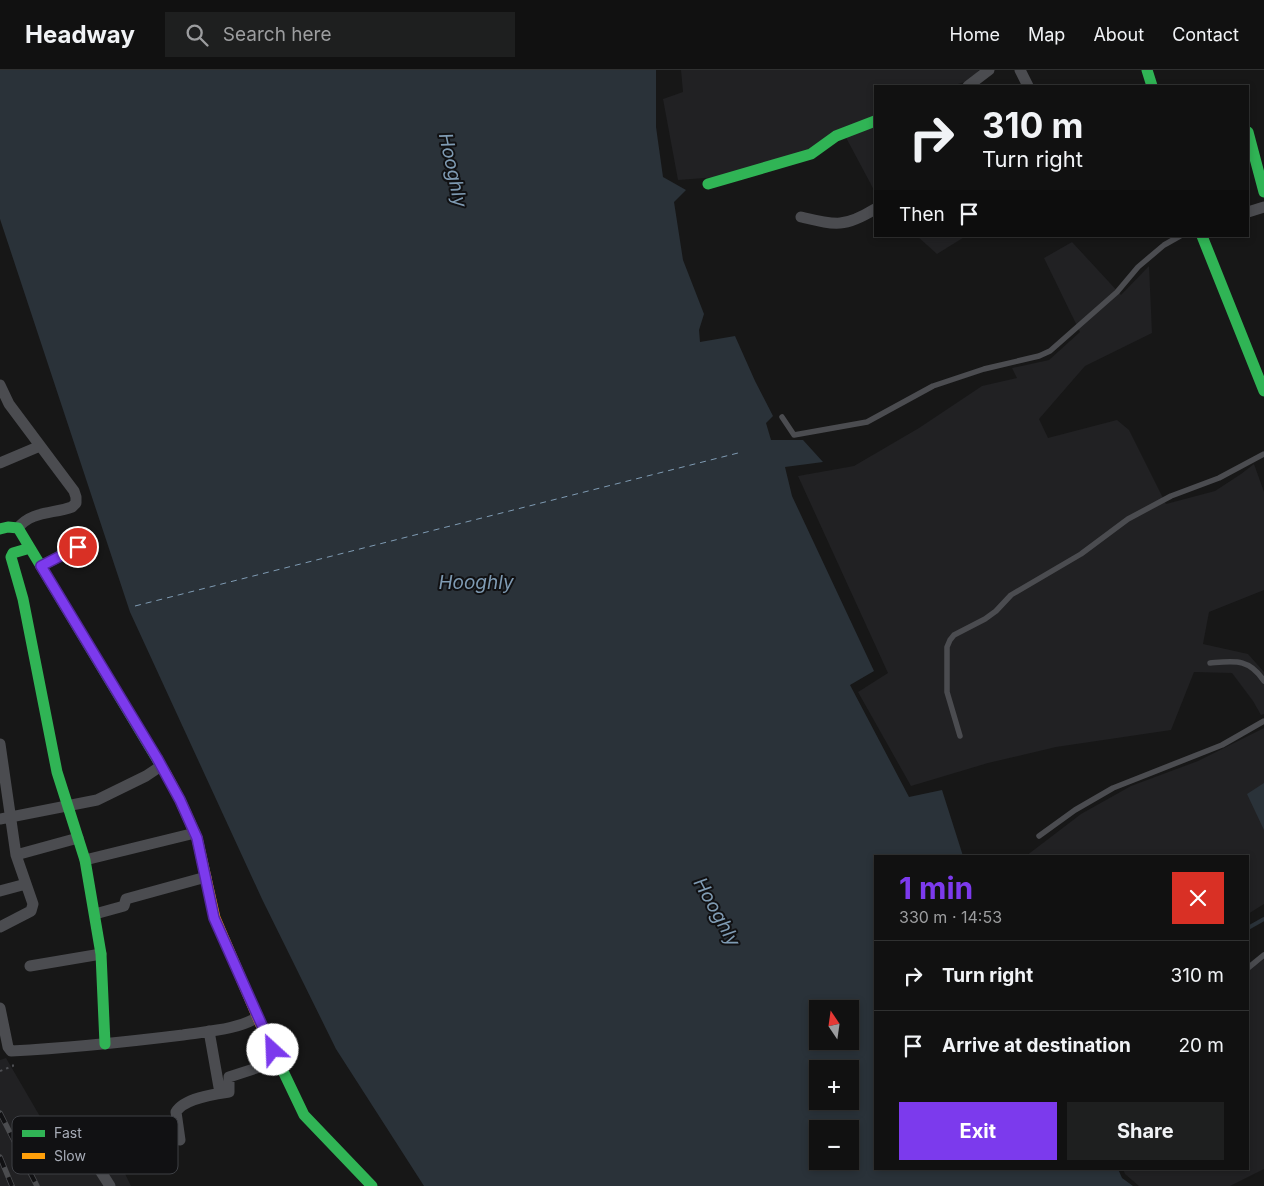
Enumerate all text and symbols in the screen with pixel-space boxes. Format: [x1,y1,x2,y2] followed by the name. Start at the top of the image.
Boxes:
[165,12,515,57] search box
[25,20,135,49] text: Headway
[183,21,211,49] icon: search
[223,23,331,46] text: Search here
[950,24,1000,45] text: Home
[1028,24,1065,45] text: Map
[1093,24,1144,45] text: About
[1172,24,1239,45] text: Contact
[982,104,1084,146] text: 310 m
[899,105,964,170] icon: right
[434,131,472,210] water label: Hooghly
[982,146,1083,172] text: Turn right
[955,200,983,228] icon: arrive
[899,203,945,226] text: Then
[57,526,99,568] pin
[64,533,92,561] icon: arrive
[438,571,515,594] water label: Hooghly
[899,870,973,906] text: 1 min
[1172,872,1224,924] button: close
[689,874,746,952] water label: Hooghly
[899,907,1002,927] text: 330 m · 14:53
[899,962,927,990] icon: right
[942,964,1033,987] text: Turn right
[1171,964,1224,987] text: 310 m
[809,1000,859,1050] north arrow
[809,1000,859,1170] map controls
[246,1023,298,1075] position arrow
[899,1032,927,1060] icon: arrive
[942,1034,1131,1057] text: Arrive at destination
[1178,1034,1224,1057] text: 20 m
[809,1060,859,1110] button: +
[899,1102,1057,1160] button: Exit
[1067,1102,1224,1160] button: Share
[12,1116,178,1174] legend
[809,1120,859,1170] button: −
[54,1124,82,1141] text: Fast
[54,1147,86,1164] text: Slow

